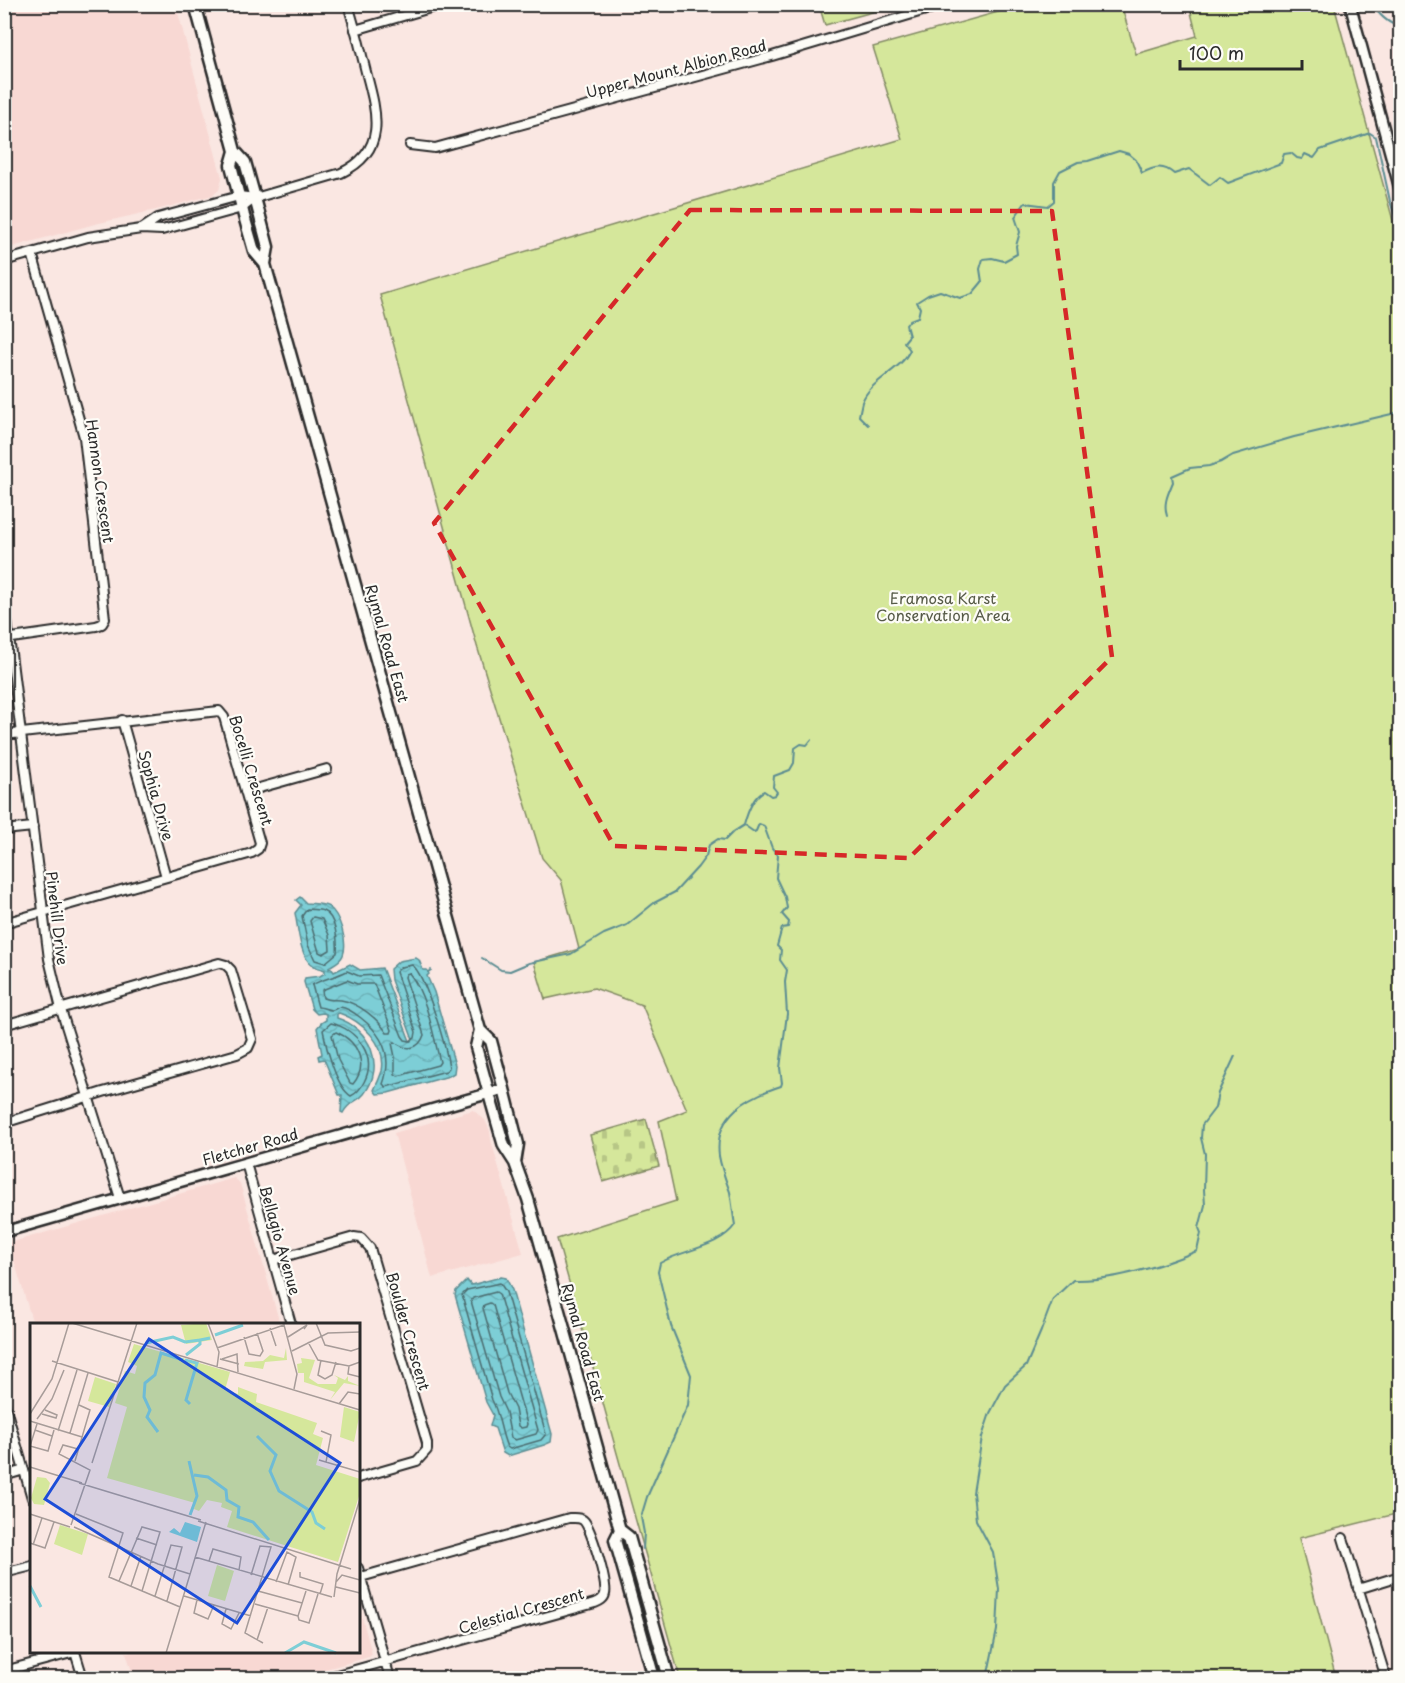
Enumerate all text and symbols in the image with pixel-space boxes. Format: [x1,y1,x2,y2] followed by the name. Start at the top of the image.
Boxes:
[583,33,769,103] street label: Upper Mount Albion Road
[1180,33,1302,71] scale bar
[1189,39,1244,66] text: 100 m
[81,418,121,544] street label: Hannon Crescent
[360,581,416,705] street label: Rymal Road East
[876,586,1011,626] park label: Eramosa Karst Conservation Area
[224,712,280,828] street label: Bocelli Crescent
[133,747,181,843] street label: Sophia Drive
[41,870,75,966] street label: Pinehill Drive
[199,1121,301,1171] street label: Fletcher Road
[254,1183,308,1297] street label: Bellagio Avenue
[381,1269,437,1393] street label: Boulder Crescent
[556,1280,612,1404] street label: Rymal Road East
[30,1323,360,1653] inset map
[456,1581,586,1639] street label: Celestial Crescent

